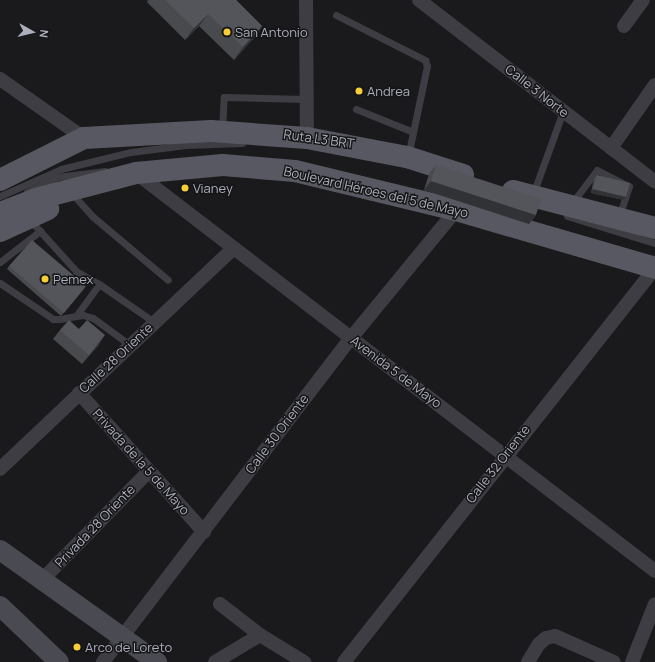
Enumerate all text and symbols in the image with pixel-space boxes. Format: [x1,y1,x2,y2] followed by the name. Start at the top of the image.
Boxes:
[12,12,52,52] north arrow
[235,24,308,40] place label: San Antonio
[222,27,232,37] marker: San Antonio
[36,29,52,39] text: N
[502,61,572,121] street label: Calle 3 Norte
[367,83,410,99] place label: Andrea
[354,86,364,96] marker: Andrea
[283,126,355,152] street label: Ruta L3 BRT
[282,163,470,221] street label: Boulevard Héroes del 5 de Mayo
[193,180,233,196] place label: Vianey
[180,183,190,193] marker: Vianey
[53,271,93,287] place label: Pemex
[40,274,50,284] marker: Pemex
[76,320,156,396] street label: Calle 28 Oriente
[347,333,445,411] street label: Avenida 5 de Mayo
[242,391,312,477] street label: Calle 30 Oriente
[89,406,193,518] street label: Privada de la 5 de Mayo
[463,422,533,506] street label: Calle 32 Oriente
[52,481,138,571] street label: Privada 28 Oriente
[85,639,172,655] place label: Arco de Loreto
[72,642,82,652] marker: Arco de Loreto

